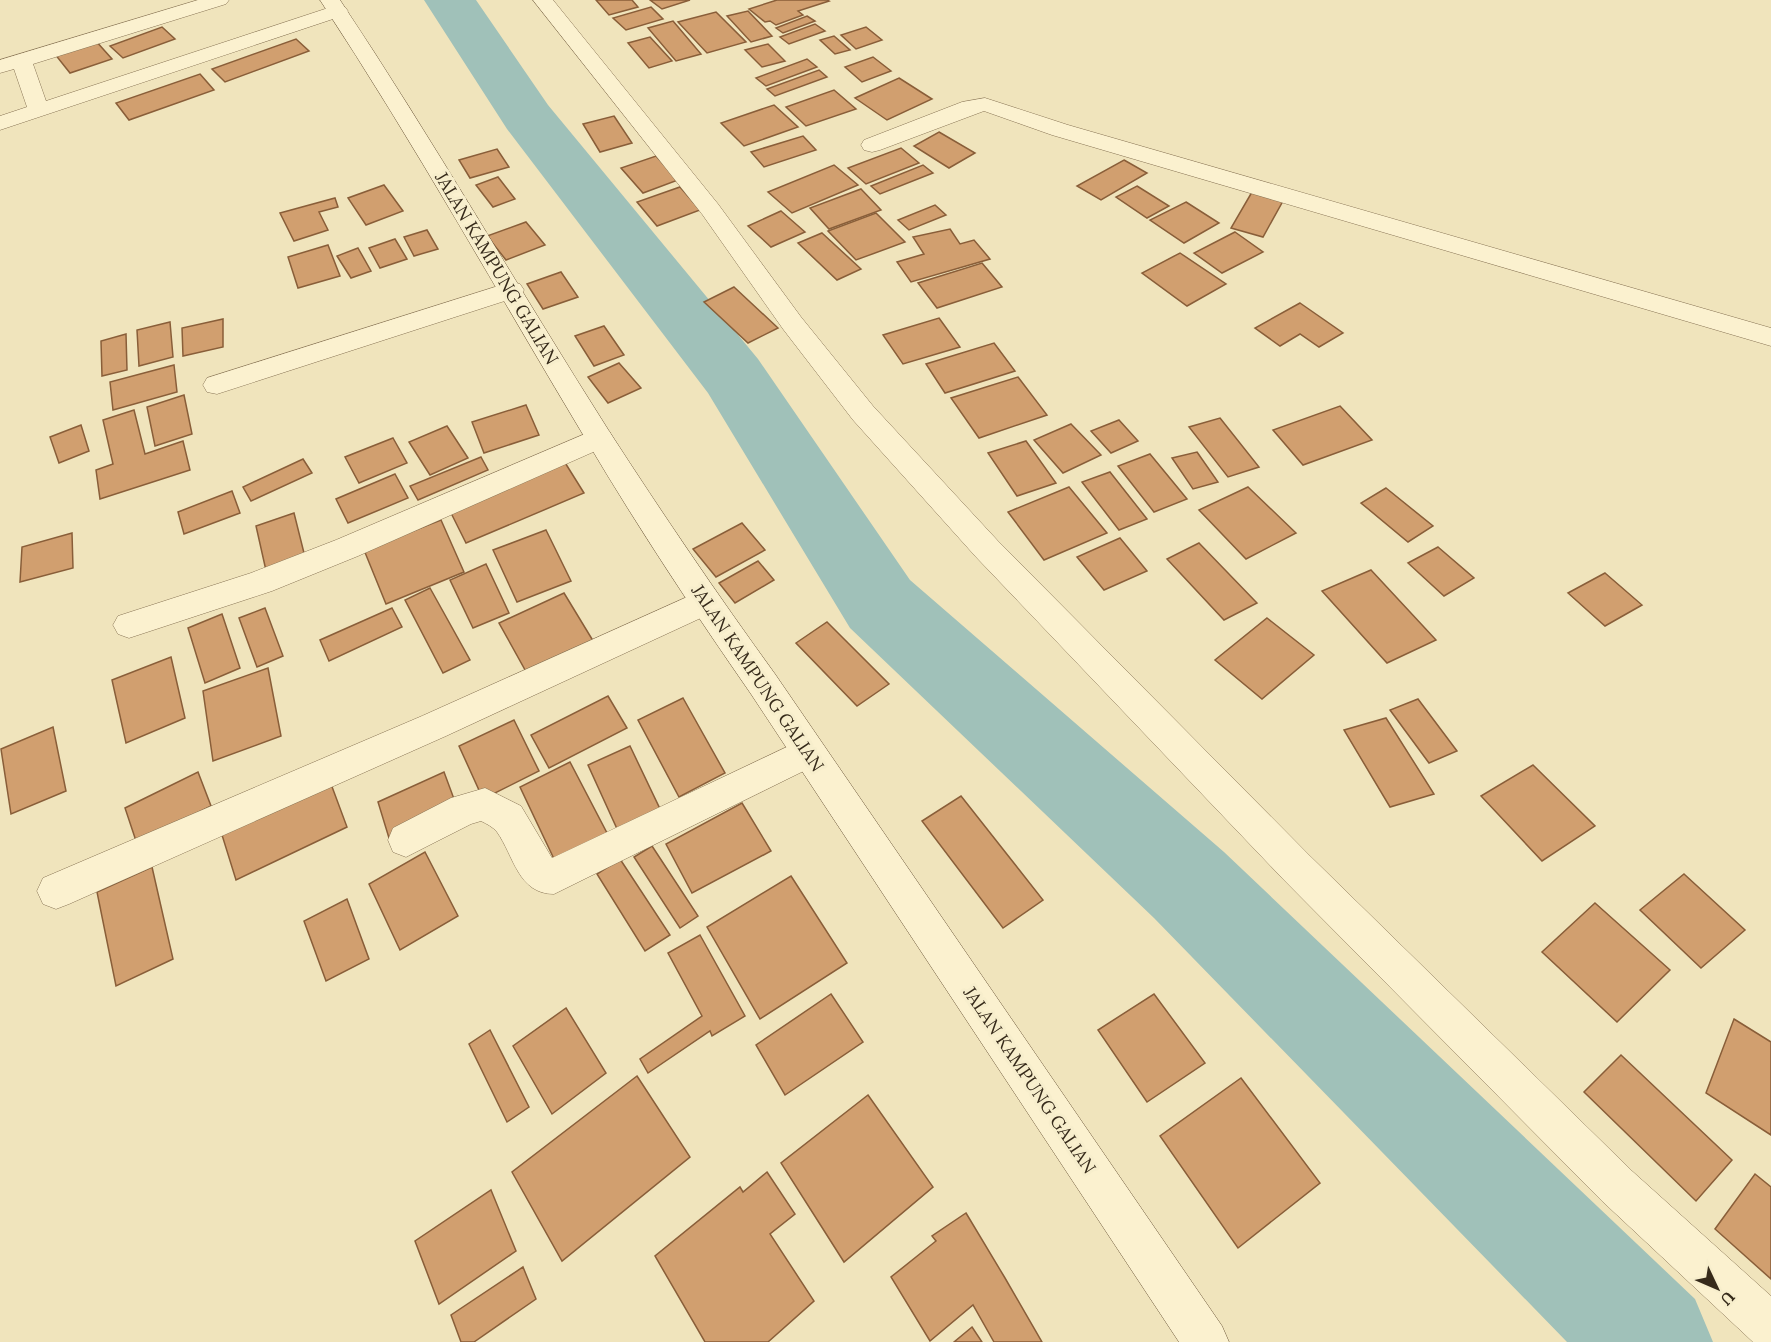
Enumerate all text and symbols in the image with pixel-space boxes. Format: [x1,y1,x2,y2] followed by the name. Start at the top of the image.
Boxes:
[430,167,564,369] street label: JALAN KAMPUNG GALIAN
[686,579,829,776] street label: JALAN KAMPUNG GALIAN
[958,981,1101,1178] street label: JALAN KAMPUNG GALIAN
[1687,1258,1747,1318] north arrow
[1716,1287,1739,1310] text: U

